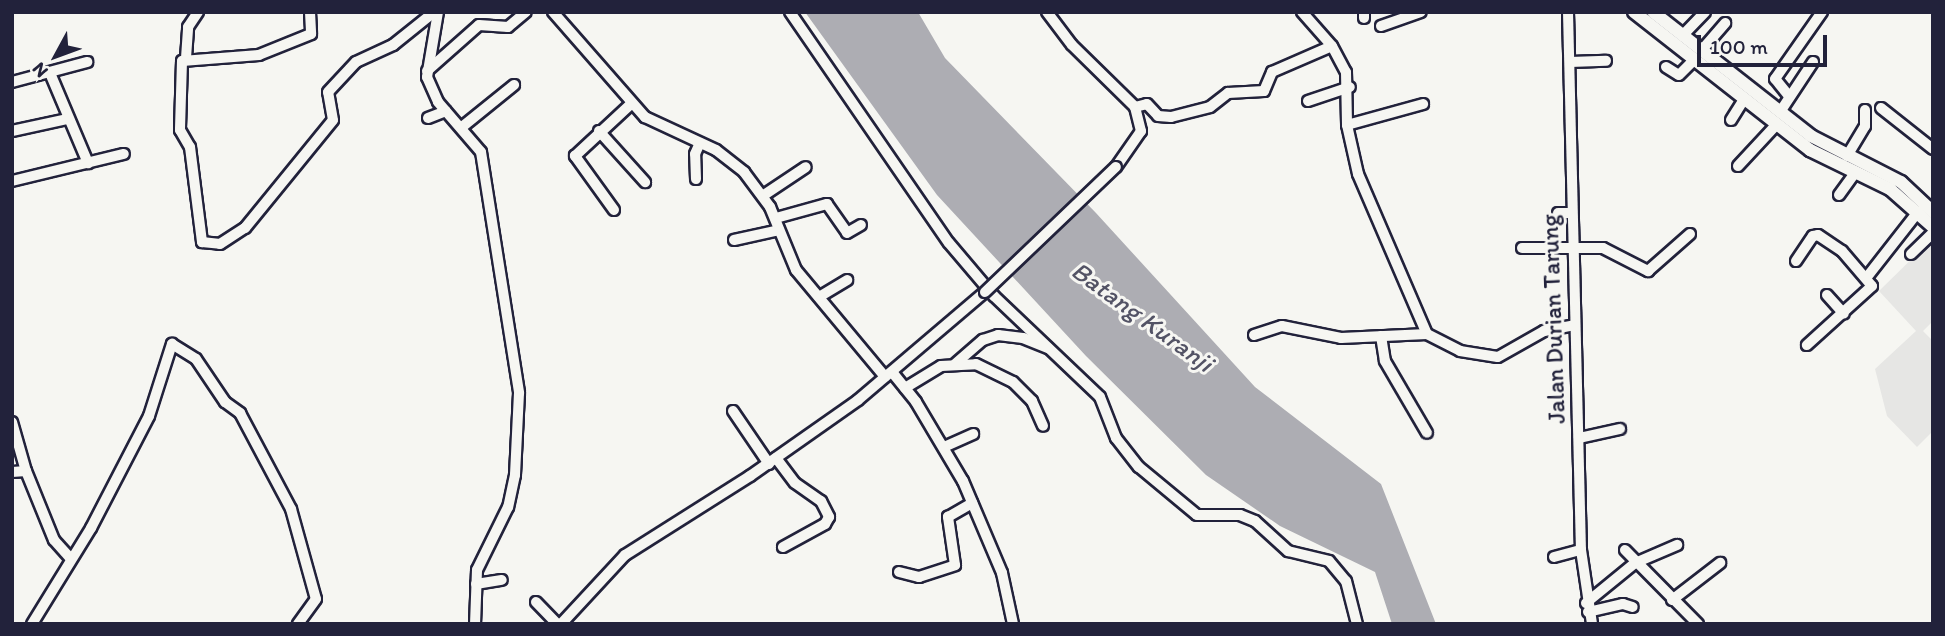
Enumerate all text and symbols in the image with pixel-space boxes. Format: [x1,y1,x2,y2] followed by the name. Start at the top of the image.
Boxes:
[21,21,91,91] north arrow
[1700,21,1829,65] scale bar
[1710,34,1768,59] text: 100 m
[27,58,53,82] text: N
[1535,215,1571,423] street label: Jalan Durian Tarung
[1065,255,1219,379] water label: Batang Kuranji

